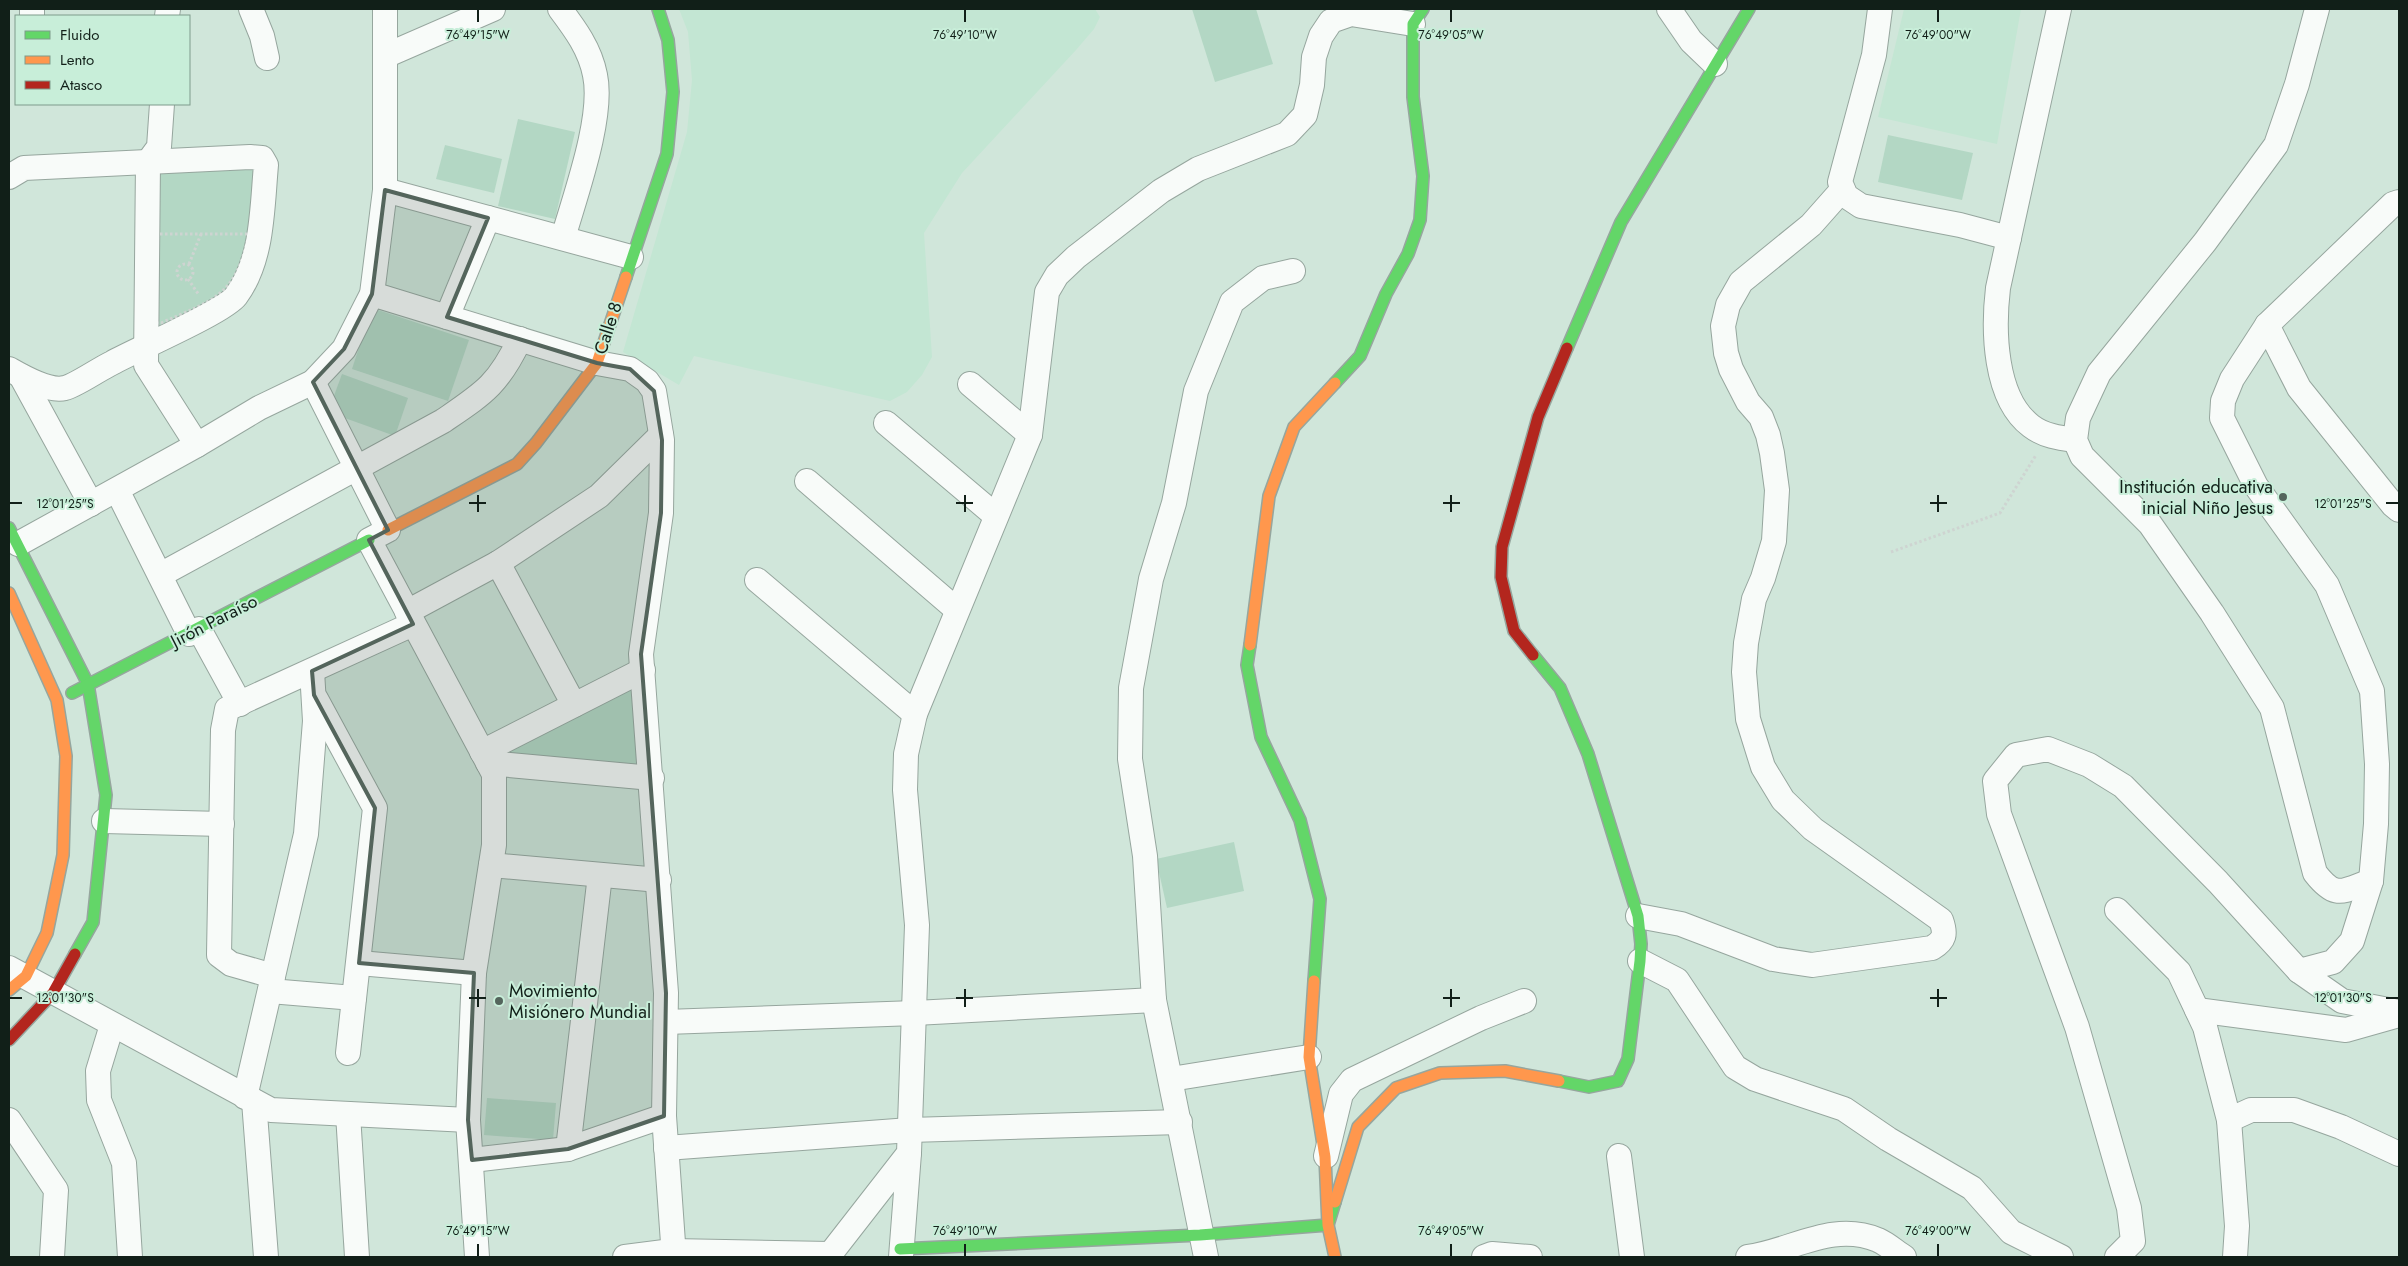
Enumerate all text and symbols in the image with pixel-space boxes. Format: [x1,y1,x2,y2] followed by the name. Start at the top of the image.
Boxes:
[15,15,190,105] legend
[60,24,99,46] text: Fluido
[446,26,510,44] text: 76°49'15"W
[933,26,997,44] text: 76°49'10"W
[1418,26,1484,44] text: 76°49'05"W
[1905,26,1971,44] text: 76°49'00"W
[60,49,94,71] text: Lento
[60,74,102,96] text: Atasco
[587,298,629,358] street label: Calle 8
[2119,474,2273,521] place label: Institución educativa inicial Niño Jesus
[2277,491,2289,503] marker: Institución educativa inicial Niño Jesus
[36,495,94,513] text: 12°01'25"S
[2314,495,2372,513] text: 12°01'25"S
[164,588,262,655] street label: Jirón Paraíso
[509,978,651,1025] place label: Movimiento Misiónero Mundial
[36,989,94,1007] text: 12°01'30"S
[2314,989,2372,1007] text: 12°01'30"S
[493,995,505,1007] marker: Movimiento Misiónero Mundial
[446,1222,510,1240] text: 76°49'15"W
[933,1222,997,1240] text: 76°49'10"W
[1418,1222,1484,1240] text: 76°49'05"W
[1905,1222,1971,1240] text: 76°49'00"W

